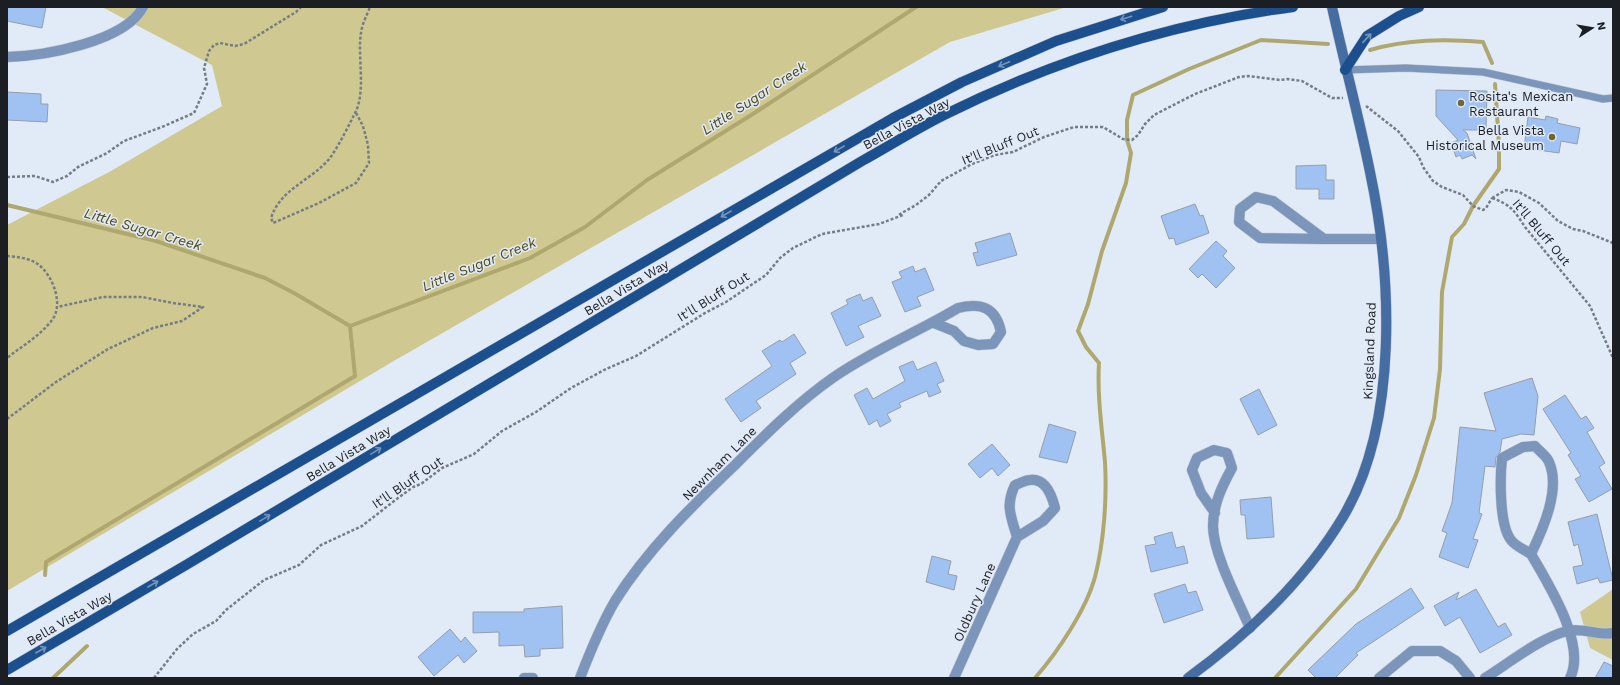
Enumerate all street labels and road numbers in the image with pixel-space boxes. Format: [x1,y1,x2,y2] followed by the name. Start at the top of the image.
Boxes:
[860,94,952,153] street label: Bella Vista Way
[959,123,1042,168] street label: It'll Bluff Out
[1509,196,1574,269] street label: It'll Bluff Out
[581,256,672,319] street label: Bella Vista Way
[674,268,753,325] street label: It'll Bluff Out
[1360,302,1379,400] street label: Kingsland Road
[303,422,394,485] street label: Bella Vista Way
[679,423,760,504] street label: Newnham Lane
[369,453,446,512] street label: It'll Bluff Out
[950,560,999,644] street label: Oldbury Lane
[24,588,115,649] street label: Bella Vista Way

